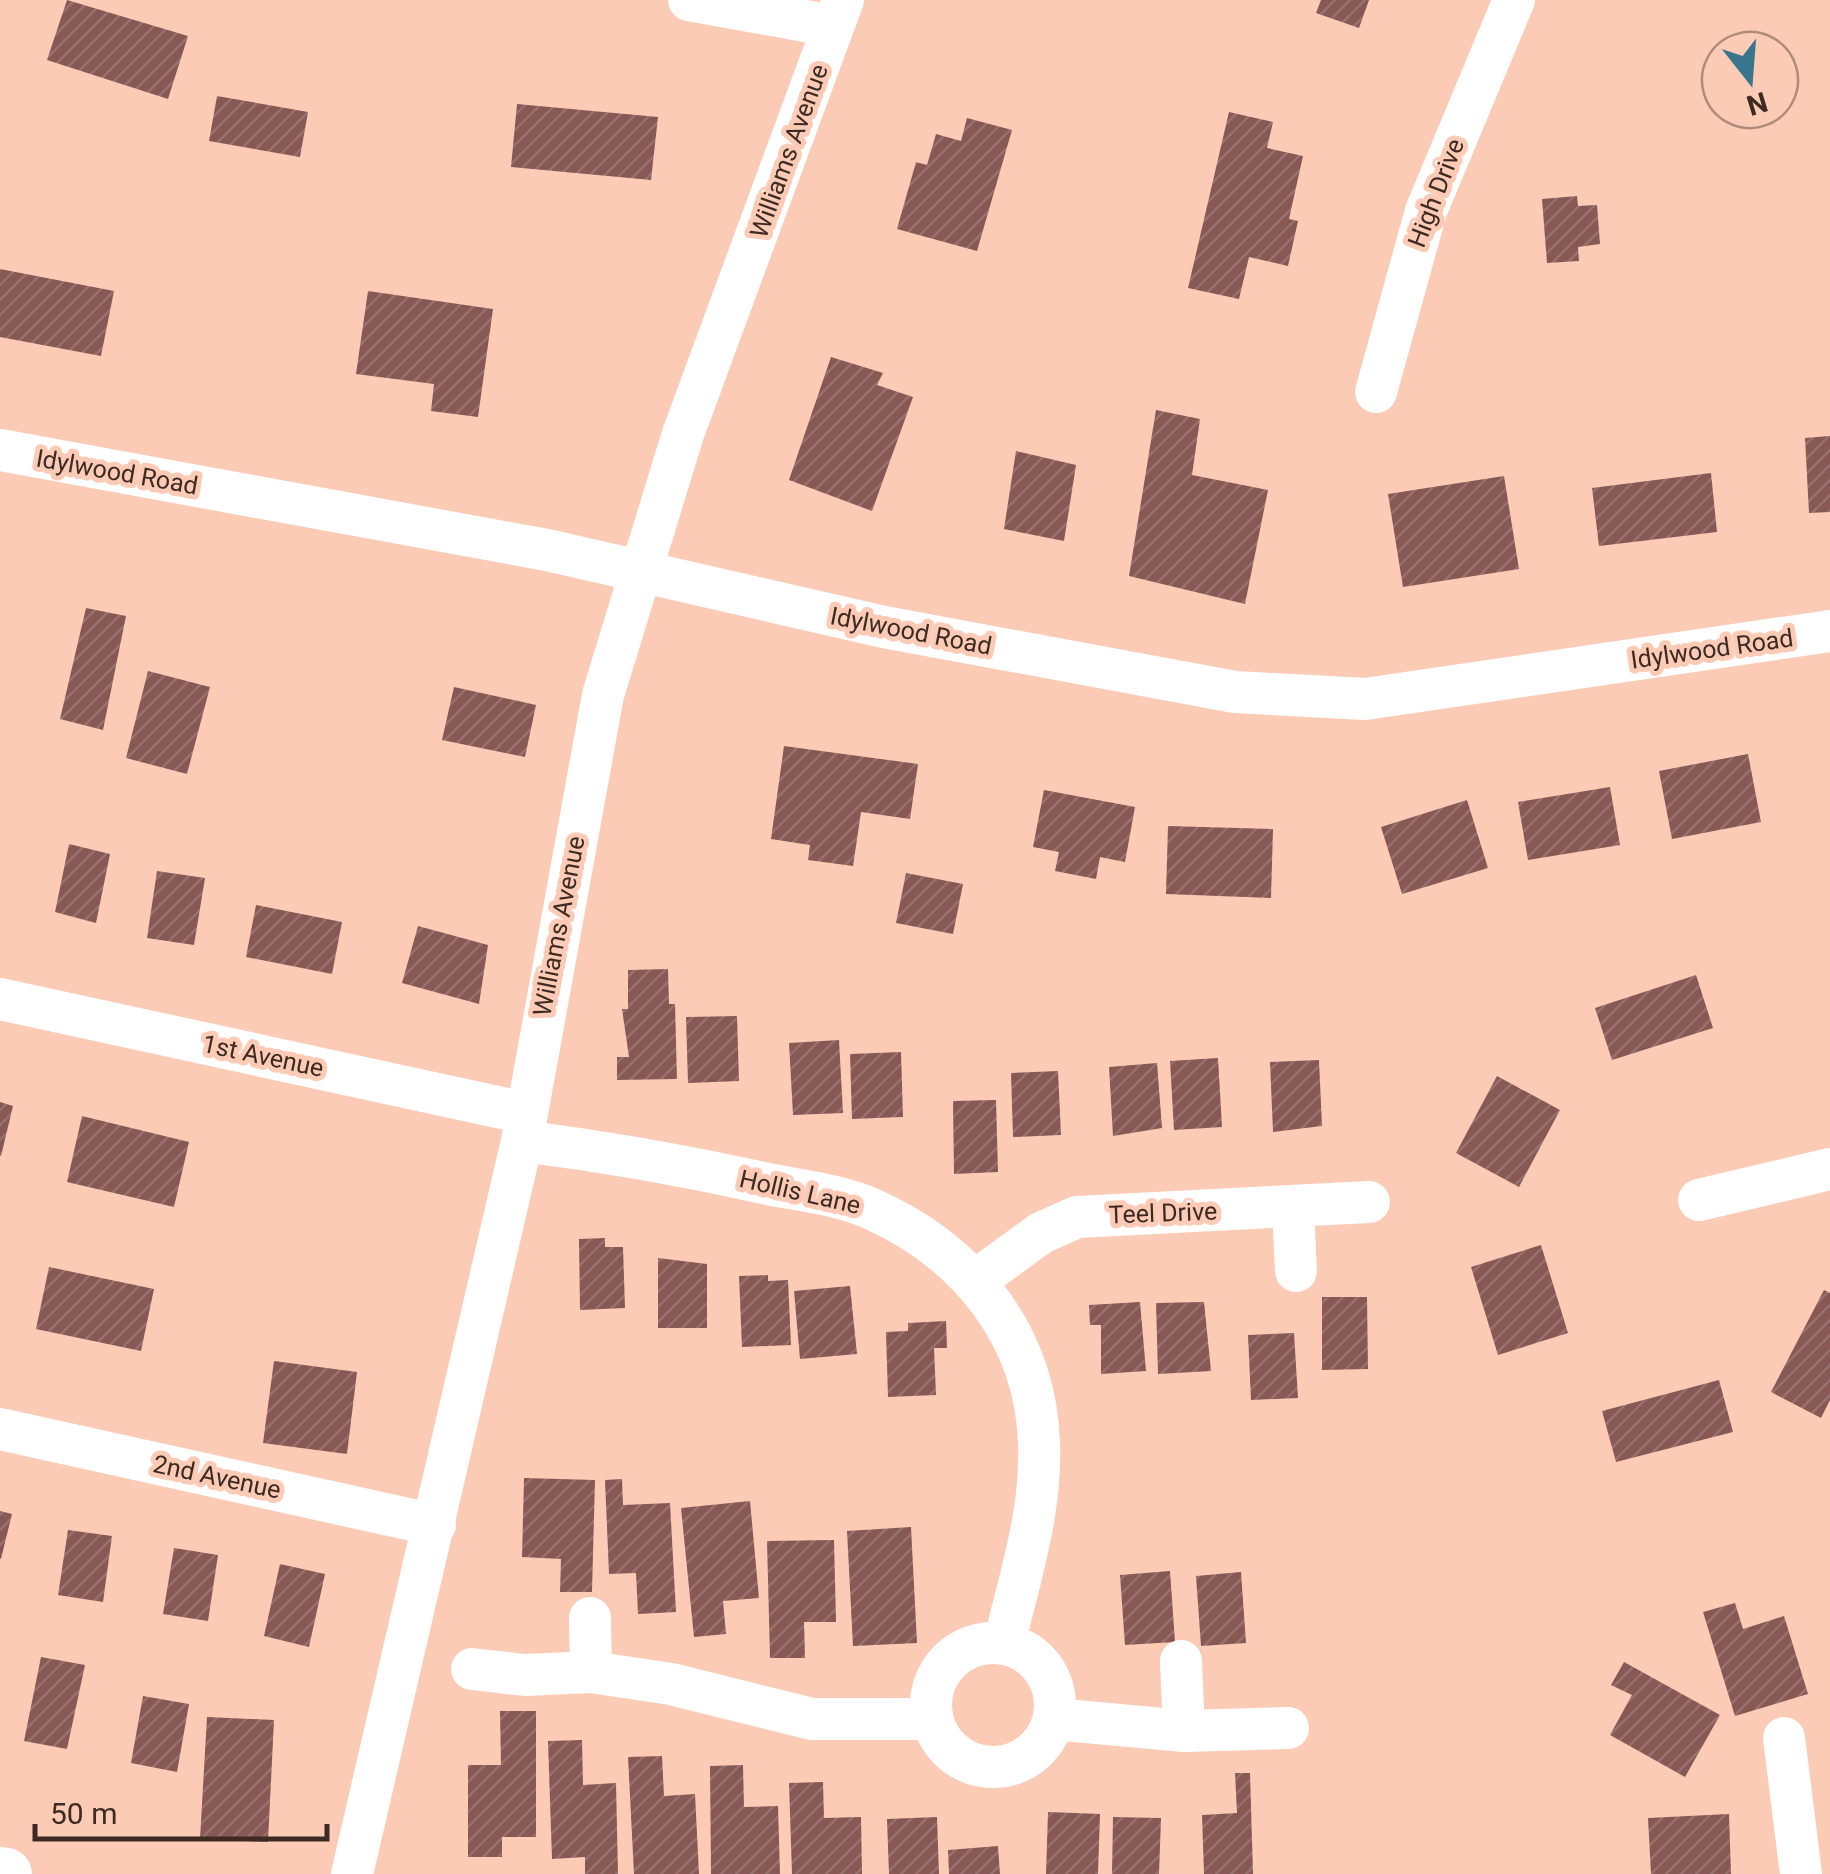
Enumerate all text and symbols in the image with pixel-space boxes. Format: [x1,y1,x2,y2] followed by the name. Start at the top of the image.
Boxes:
[1700,30,1800,130] north arrow
[744,60,834,242] street label: Williams Avenue
[1743,85,1771,122] text: N
[1402,135,1470,251] street label: High Drive
[34,444,200,500] street label: Idylwood Road
[828,601,994,661] street label: Idylwood Road
[1629,623,1795,675] street label: Idylwood Road
[527,833,591,1019] street label: Williams Avenue
[200,1029,326,1083] street label: 1st Avenue
[737,1164,863,1220] street label: Hollis Lane
[1108,1197,1218,1229] street label: Teel Drive
[150,1449,284,1505] street label: 2nd Avenue
[35,1779,328,1841] scale bar
[50,1796,117,1831] text: 50 m

